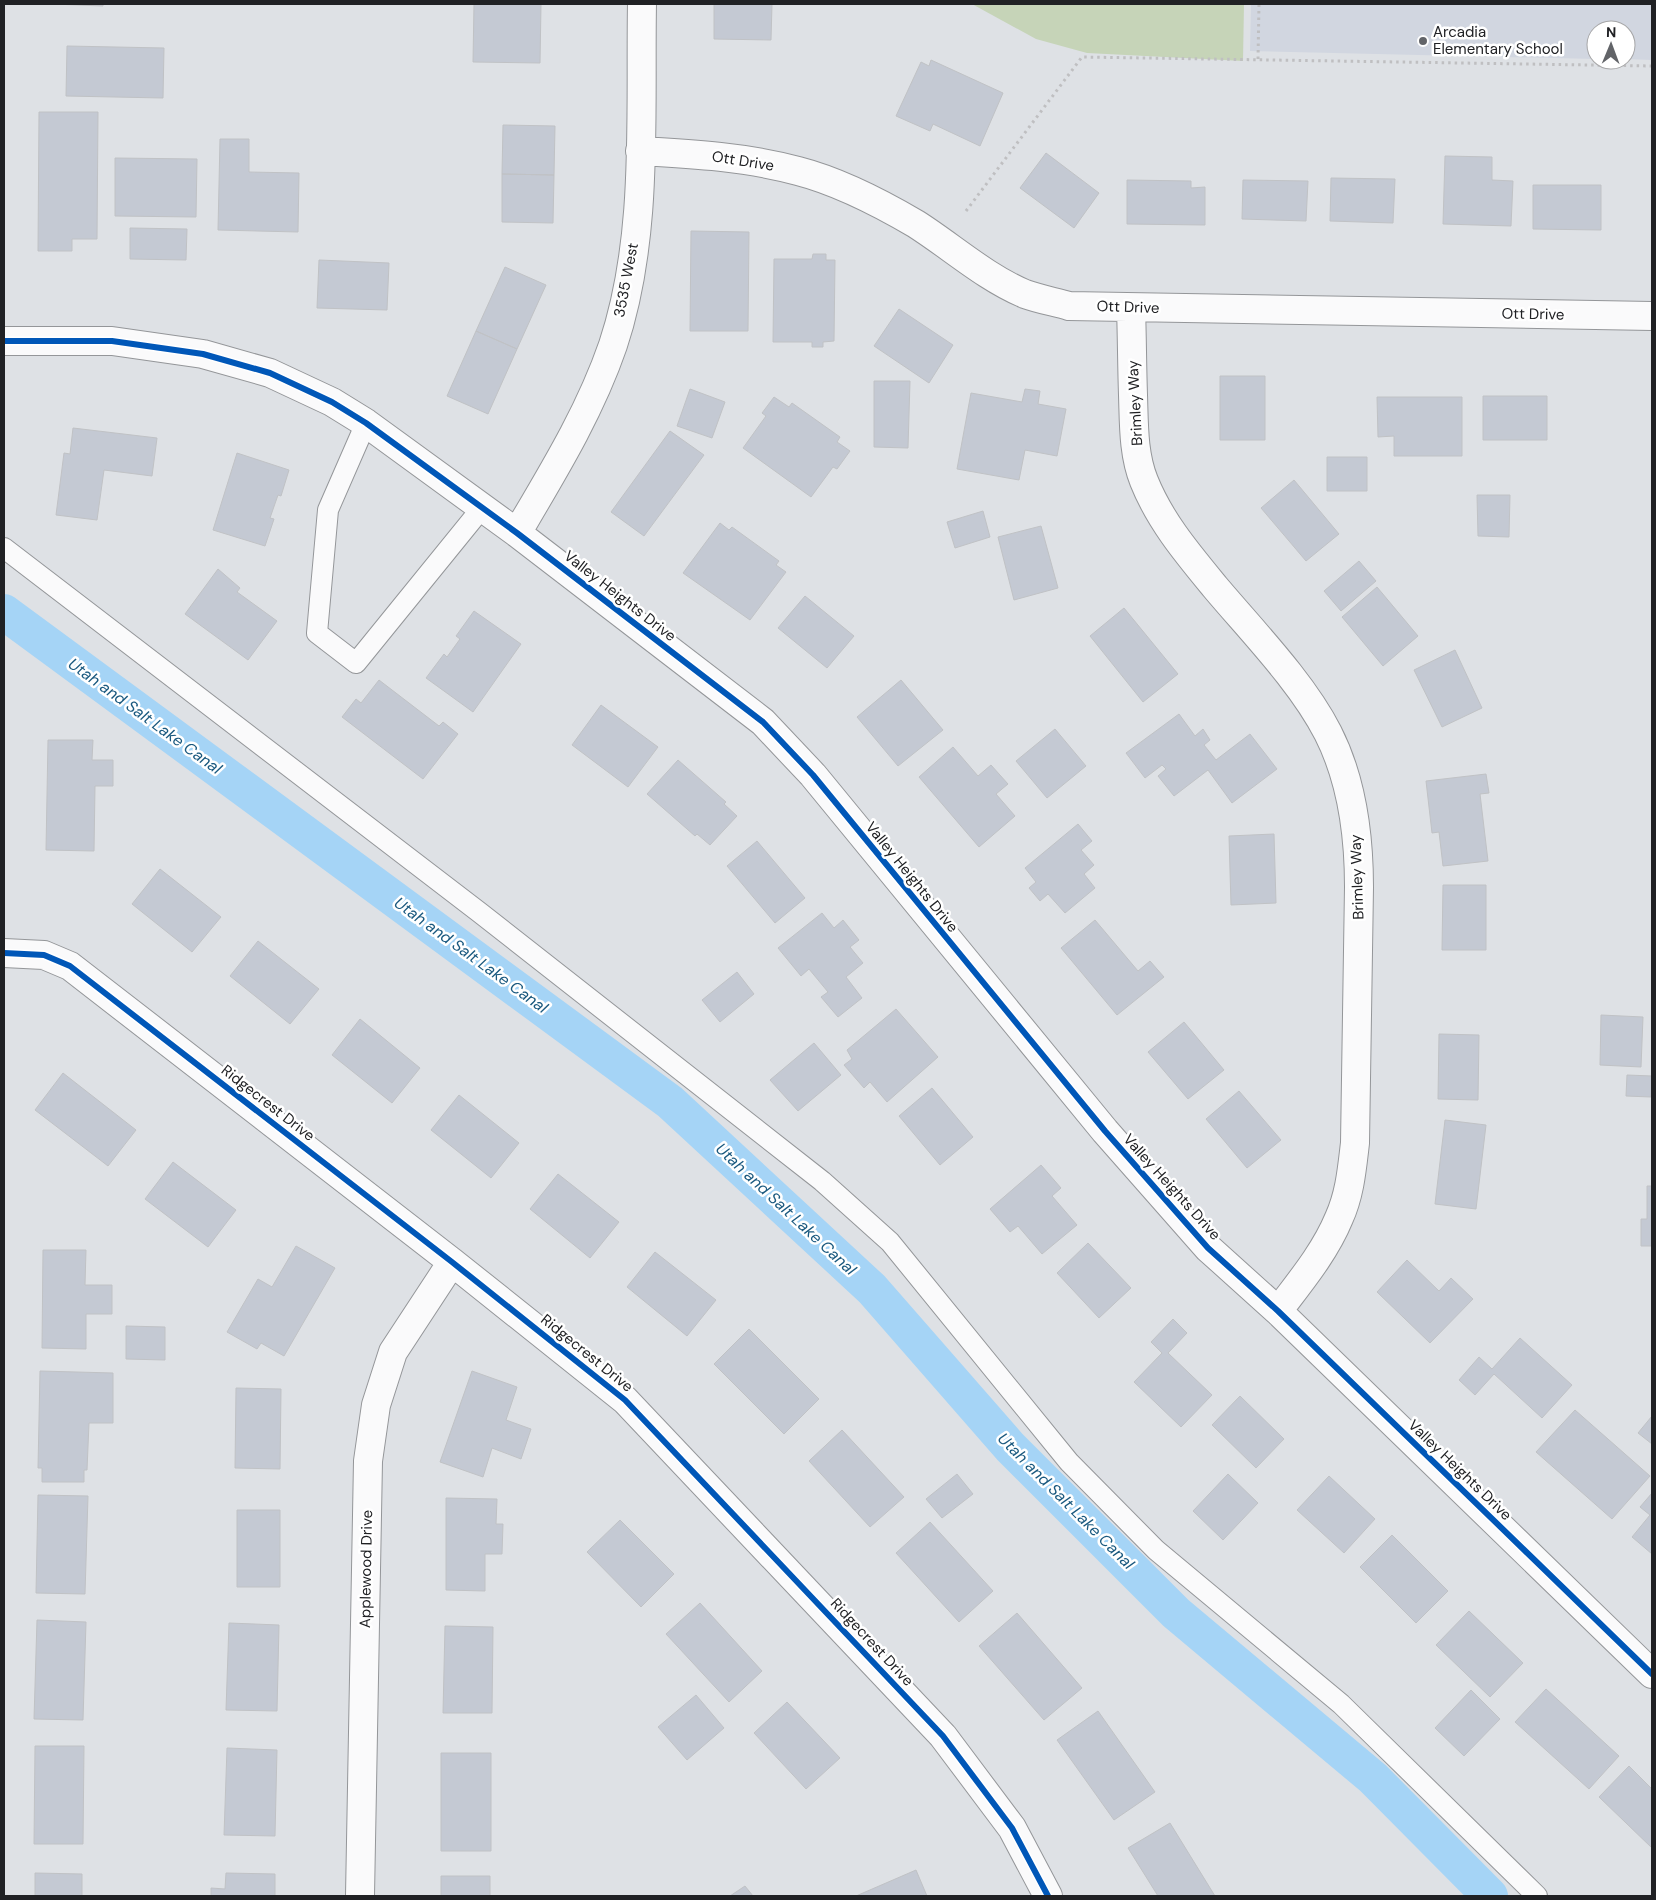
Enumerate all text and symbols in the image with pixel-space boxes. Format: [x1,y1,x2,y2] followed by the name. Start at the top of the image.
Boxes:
[1586,20,1636,70] north arrow
[1433,22,1563,59] place label: Arcadia Elementary School
[1606,23,1616,41] text: N
[1417,35,1429,47] marker: Arcadia Elementary School
[710,146,776,176] street label: Ott Drive
[609,241,643,319] street label: 3535 West
[1096,296,1160,318] street label: Ott Drive
[1501,303,1565,325] street label: Ott Drive
[1123,359,1147,446] street label: Brimley Way
[560,546,680,646] street label: Valley Heights Drive
[64,653,226,779] water label: Utah and Salt Lake Canal
[861,818,963,936] street label: Valley Heights Drive
[1345,833,1368,920] street label: Brimley Way
[390,892,552,1018] water label: Utah and Salt Lake Canal
[217,1060,319,1146] street label: Ridgecrest Drive
[1119,1129,1225,1245] street label: Valley Heights Drive
[711,1138,861,1280] water label: Utah and Salt Lake Canal
[537,1310,637,1396] street label: Ridgecrest Drive
[1404,1415,1516,1525] street label: Valley Heights Drive
[993,1428,1139,1574] water label: Utah and Salt Lake Canal
[355,1510,377,1628] street label: Applewood Drive
[826,1594,918,1690] street label: Ridgecrest Drive

